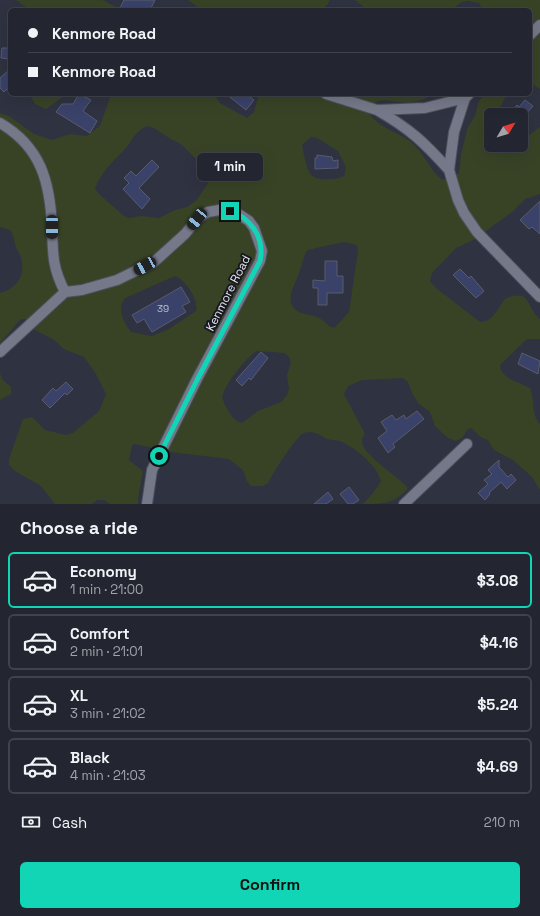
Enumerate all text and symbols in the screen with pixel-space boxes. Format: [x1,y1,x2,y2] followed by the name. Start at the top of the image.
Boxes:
[52,24,156,43] text: Kenmore Road
[52,62,156,81] text: Kenmore Road
[484,108,528,152] north arrow
[484,108,528,152] map controls
[197,153,263,181] callout: 1 min
[214,158,246,175] text: 1 min
[221,202,239,220] route end
[185,206,209,232] car
[46,215,58,239] car
[202,252,254,334] street label: Kenmore Road
[132,255,158,277] car
[157,302,169,315] house number: 39
[150,447,168,465] route start
[20,516,138,539] text: Choose a ride
[22,562,58,598] icon: car
[70,562,137,581] text: Economy
[477,571,518,590] text: $3.08
[70,581,143,598] text: 1 min · 21:00
[22,624,58,660] icon: car
[70,624,130,643] text: Comfort
[480,633,518,652] text: $4.16
[70,643,143,660] text: 2 min · 21:01
[22,686,58,722] icon: car
[70,686,88,705] text: XL
[477,695,518,714] text: $5.24
[70,705,145,722] text: 3 min · 21:02
[22,748,58,784] icon: car
[70,748,110,767] text: Black
[477,757,518,776] text: $4.69
[70,767,146,784] text: 4 min · 21:03
[20,811,42,833] icon: cash
[52,813,87,832] text: Cash
[484,814,520,831] text: 210 m
[20,862,520,908] button: Confirm

